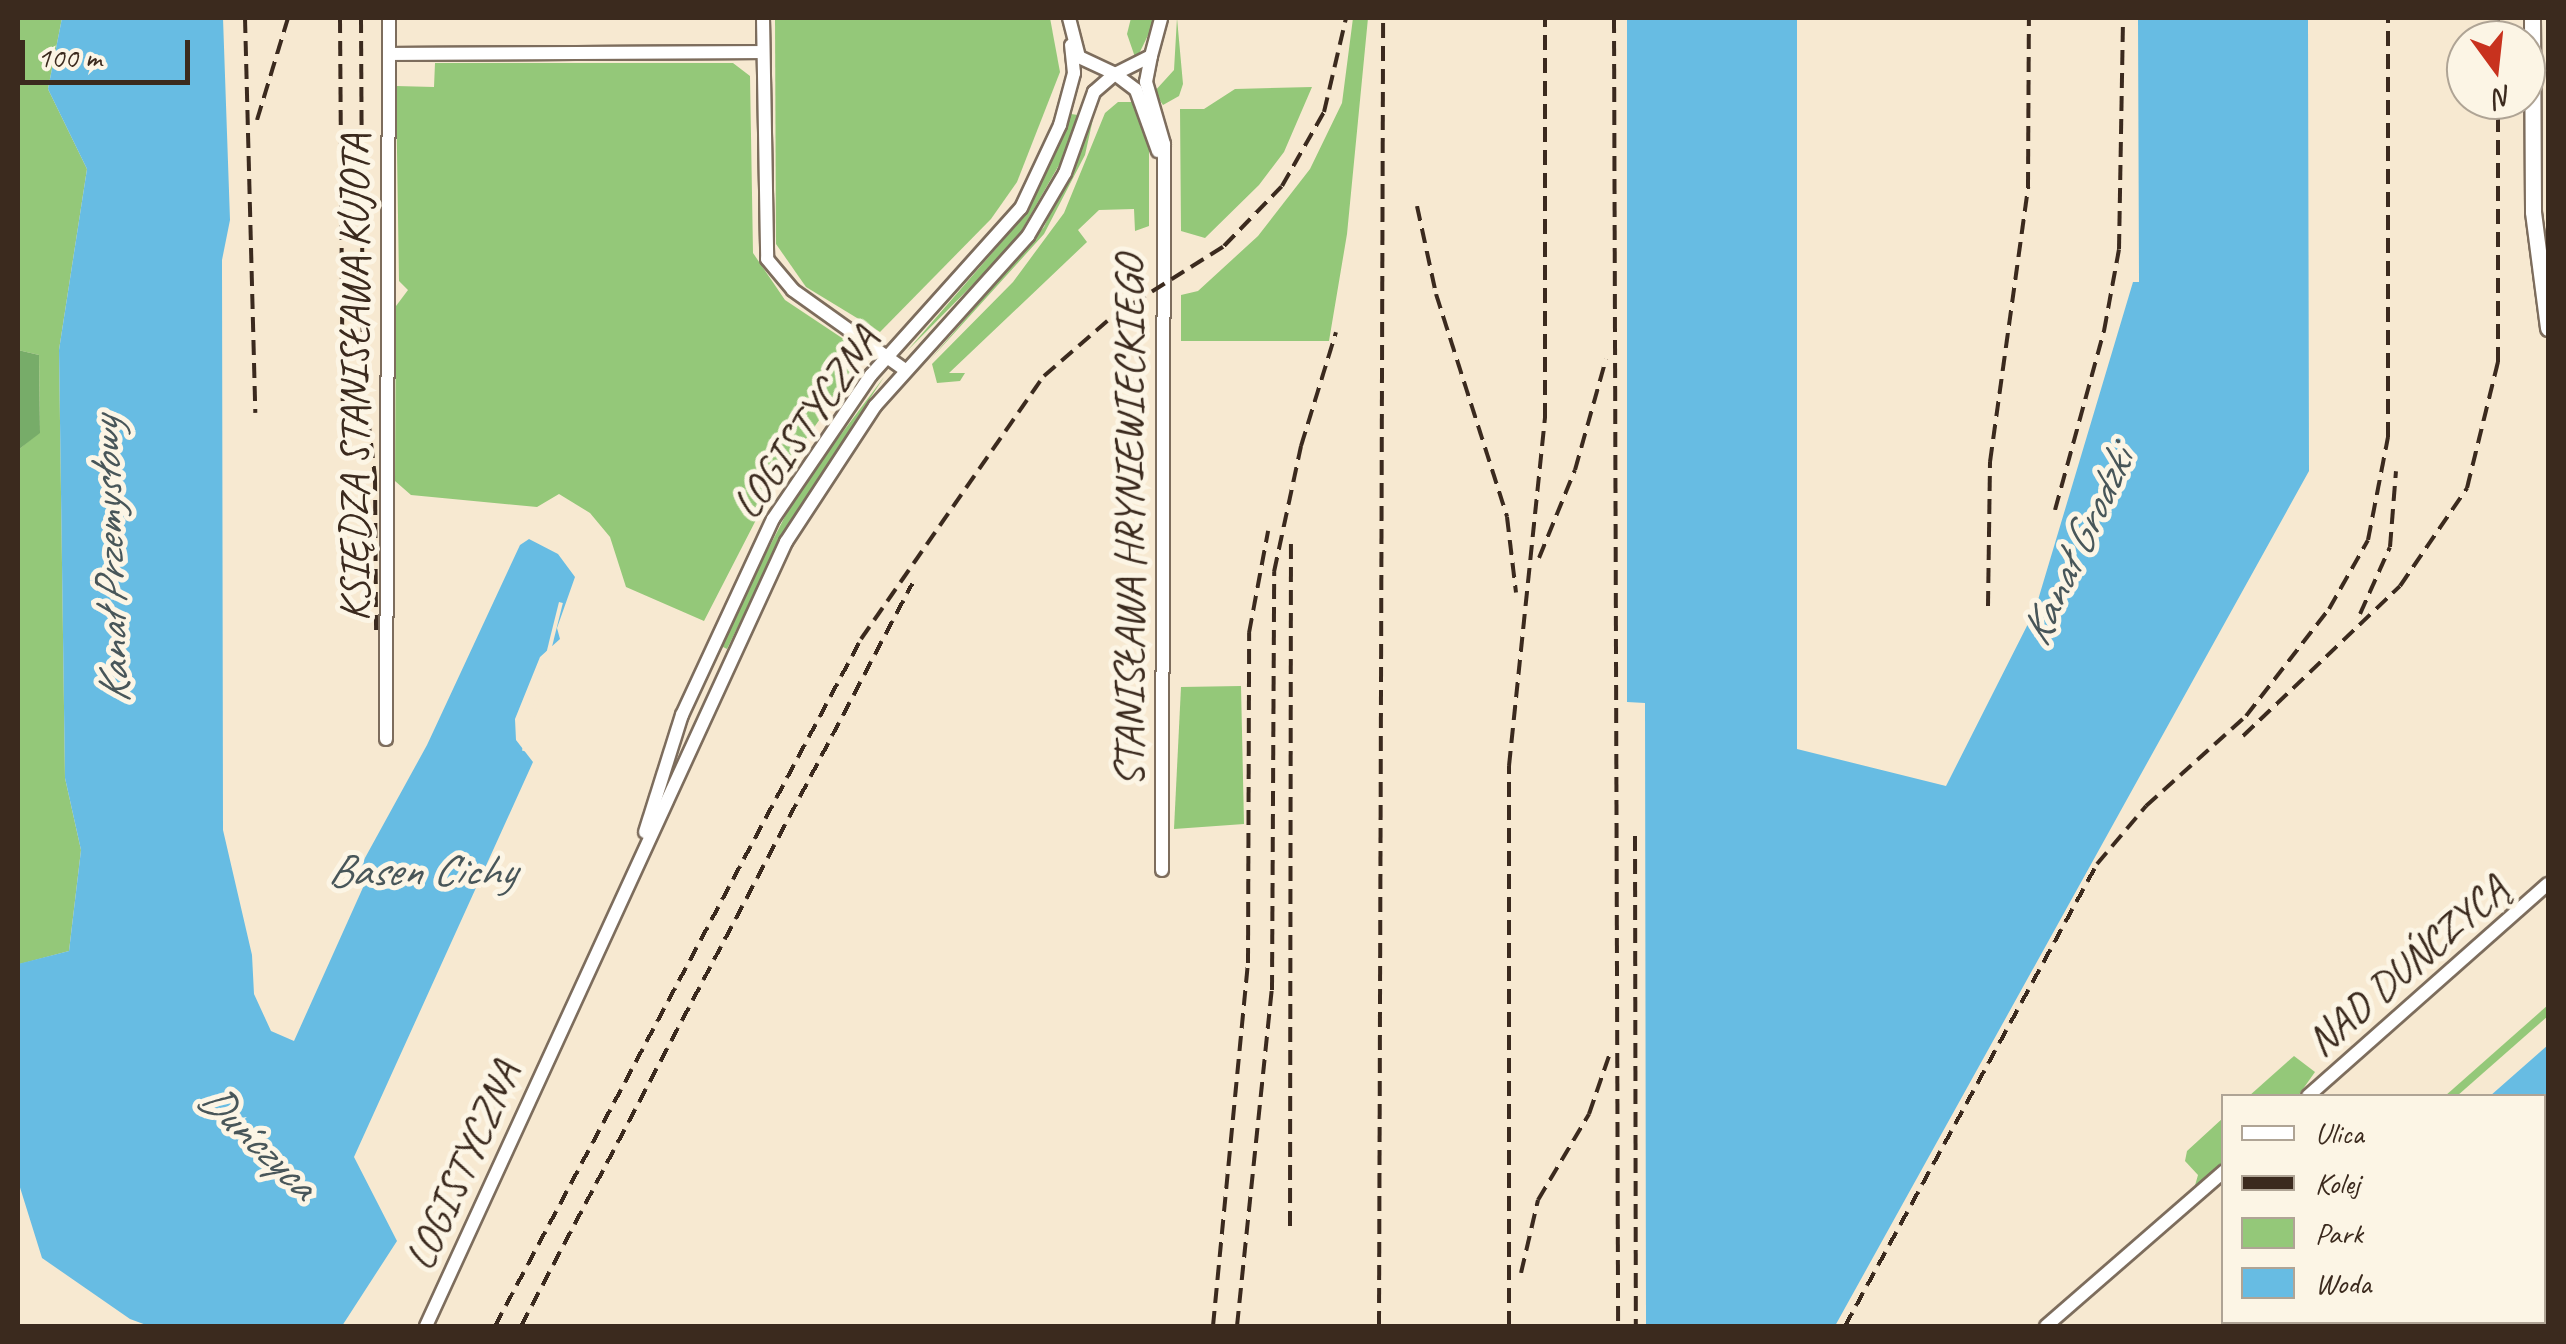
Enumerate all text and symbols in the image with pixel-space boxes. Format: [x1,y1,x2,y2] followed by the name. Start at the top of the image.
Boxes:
[25,20,195,82] scale bar
[2446,20,2546,120] north arrow
[37,38,102,76] text: 100 m
[2490,78,2516,117] text: N
[330,133,380,623] street label: KSIĘDZA STANISŁAWA KUJOTA
[1105,253,1155,789] street label: STANISŁAWA HRYNIEWIECKIEGO
[722,318,890,528] street label: LOGISTYCZNA
[78,417,142,705] water label: Kanał Przemysłowy
[2008,440,2146,654] water label: Kanał Grodzki
[328,844,514,898] water label: Basen Cichy
[2296,865,2518,1067] street label: NAD DUŃCZYCĄ
[395,1054,531,1278] street label: LOGISTYCZNA
[187,1072,329,1210] water label: Duńczyca
[2221,1094,2546,1324] legend
[2315,1114,2364,1152] text: Ulica
[2315,1164,2360,1202] text: Kolej
[2315,1214,2363,1252] text: Park
[2315,1264,2371,1302] text: Woda

